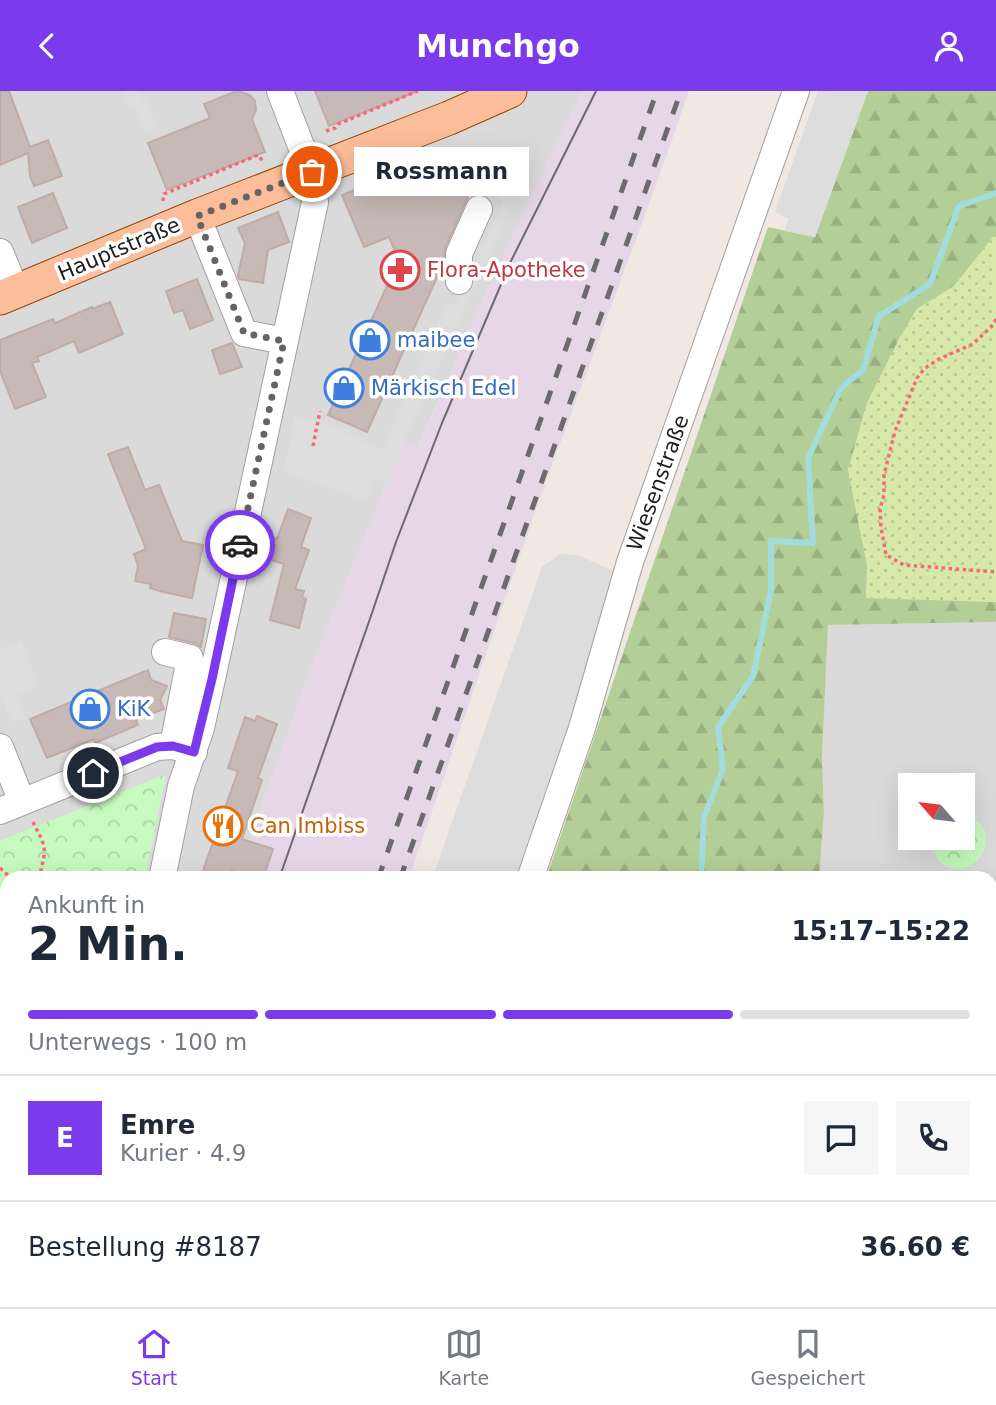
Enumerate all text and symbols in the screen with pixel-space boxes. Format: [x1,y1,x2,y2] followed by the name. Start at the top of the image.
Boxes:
[28,27,66,65] icon: back
[416,27,580,65] text: Munchgo
[930,27,968,65] icon: person
[282,142,342,202] pin
[354,147,529,197] callout: Rossmann
[293,153,331,191] icon: bag
[375,158,508,184] text: Rossmann
[54,212,184,286] street label: Hauptstraße
[379,249,421,291] pharmacy icon: Flora-Apotheke
[427,258,586,282] place label: Flora-Apotheke
[349,319,391,361] shop icon: maibee
[397,328,475,352] place label: maibee
[323,367,365,409] shop icon: Märkisch Edel
[371,376,516,400] place label: Märkisch Edel
[622,412,694,554] street label: Wiesenstraße
[205,510,275,580] courier
[221,526,259,564] icon: car
[69,688,111,730] shop icon: KiK
[117,697,152,721] place label: KiK
[63,743,123,803] pin
[74,754,112,792] icon: home
[898,773,975,851] north arrow
[898,773,975,850] map controls
[202,805,244,847] restaurant icon: Can Imbiss
[250,814,365,838] place label: Can Imbiss
[28,892,145,918] text: Ankunft in
[791,916,970,946] text: 15:17–15:22
[28,917,188,971] text: 2 Min.
[28,1029,247,1055] text: Unterwegs · 100 m
[804,1101,878,1175] button: chat
[896,1101,970,1175] button: phone
[120,1110,195,1140] text: Emre
[56,1123,74,1153] text: E
[120,1140,246,1166] text: Kurier · 4.9
[28,1232,262,1262] text: Bestellung #8187
[861,1232,970,1262] text: 36.60 €
[131,1325,177,1389] tab: Start
[438,1325,489,1389] tab: Karte
[751,1325,865,1389] tab: Gespeichert

